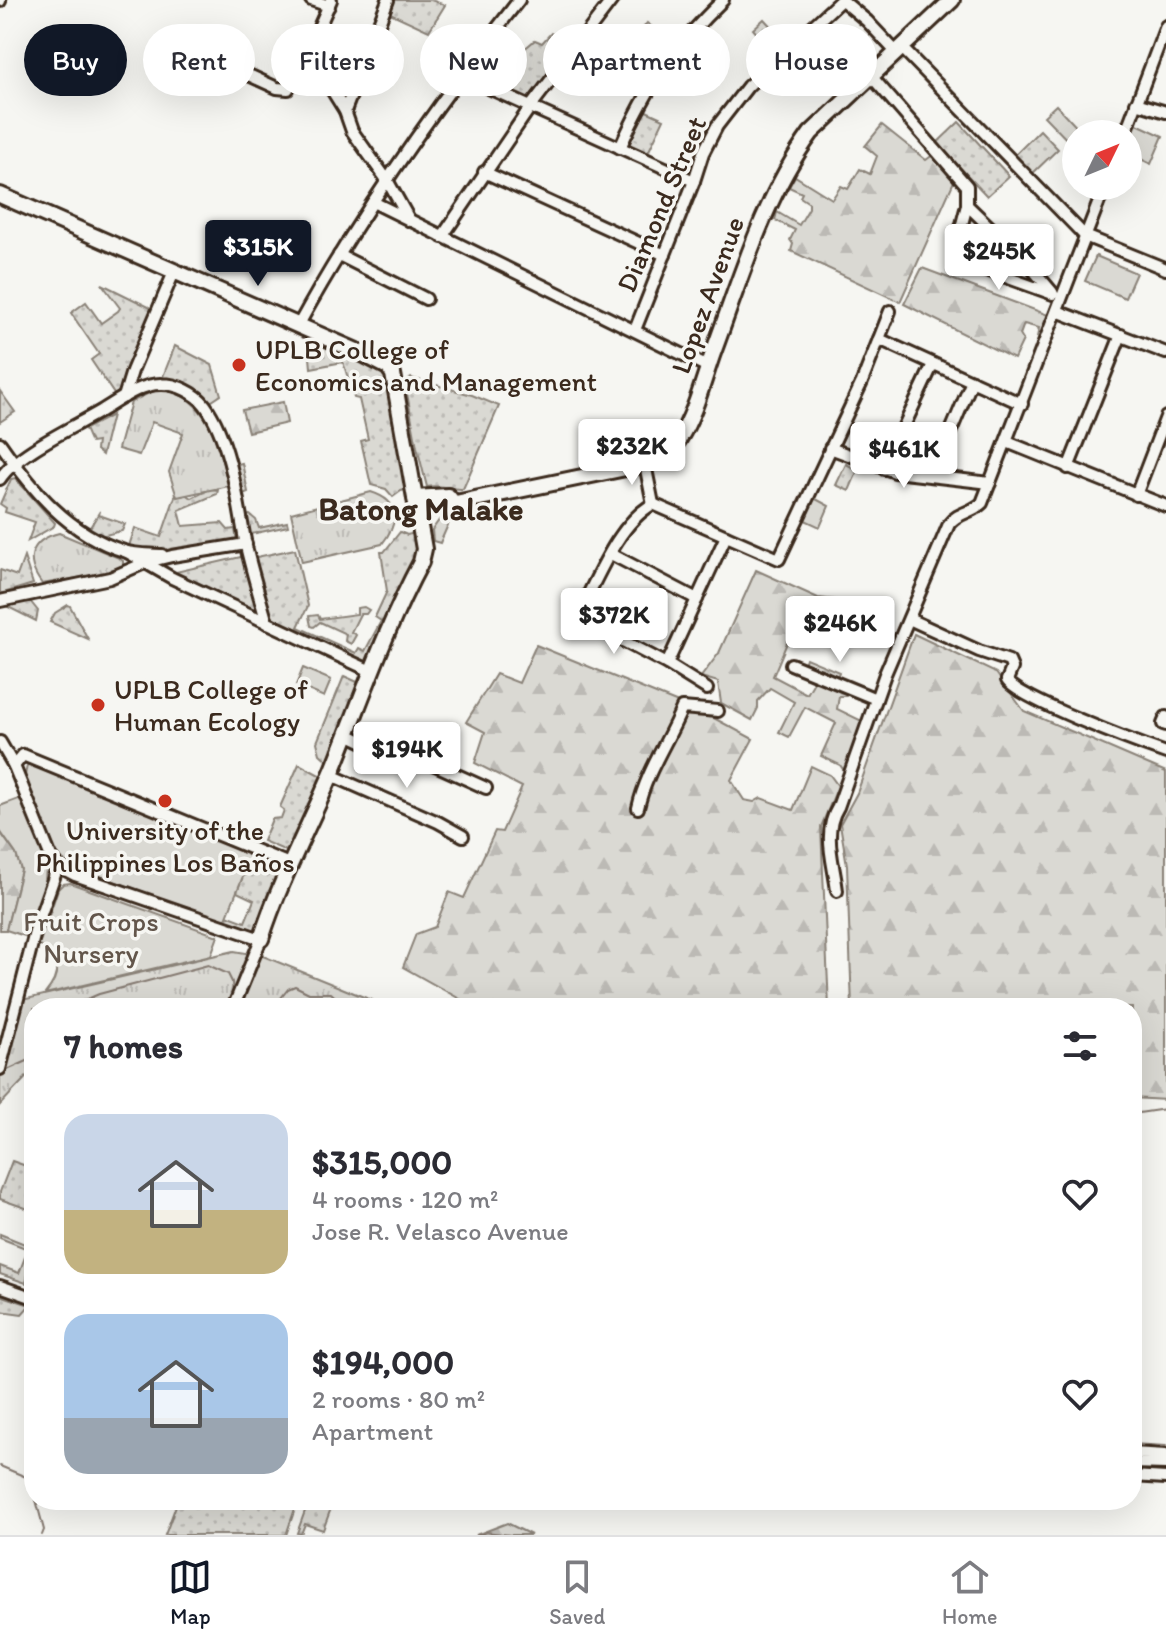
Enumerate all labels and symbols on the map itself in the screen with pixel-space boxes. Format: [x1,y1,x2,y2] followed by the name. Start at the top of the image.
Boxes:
[609,111,713,297] street label: Diamond Street
[1062,120,1142,200] north arrow
[663,212,751,378] street label: Lopez Avenue
[202,220,314,288] pin: $315K
[943,224,1055,292] pin: $245K
[255,332,597,398] place label: UPLB College of Economics and Management
[230,356,248,374] marker: UPLB College of Economics and Management
[576,419,688,487] pin: $232K
[848,422,960,490] pin: $461K
[318,490,524,528] district label: Batong Malake
[558,588,670,656] pin: $372K
[784,596,896,664] pin: $246K
[114,672,308,738] place label: UPLB College of Human Ecology
[89,696,107,714] marker: UPLB College of Human Ecology
[351,722,463,790] pin: $194K
[156,792,174,810] marker: University of the Philippines Los Baños
[35,813,295,879] place label: University of the Philippines Los Baños
[23,904,159,970] park label: Fruit Crops Nursery

